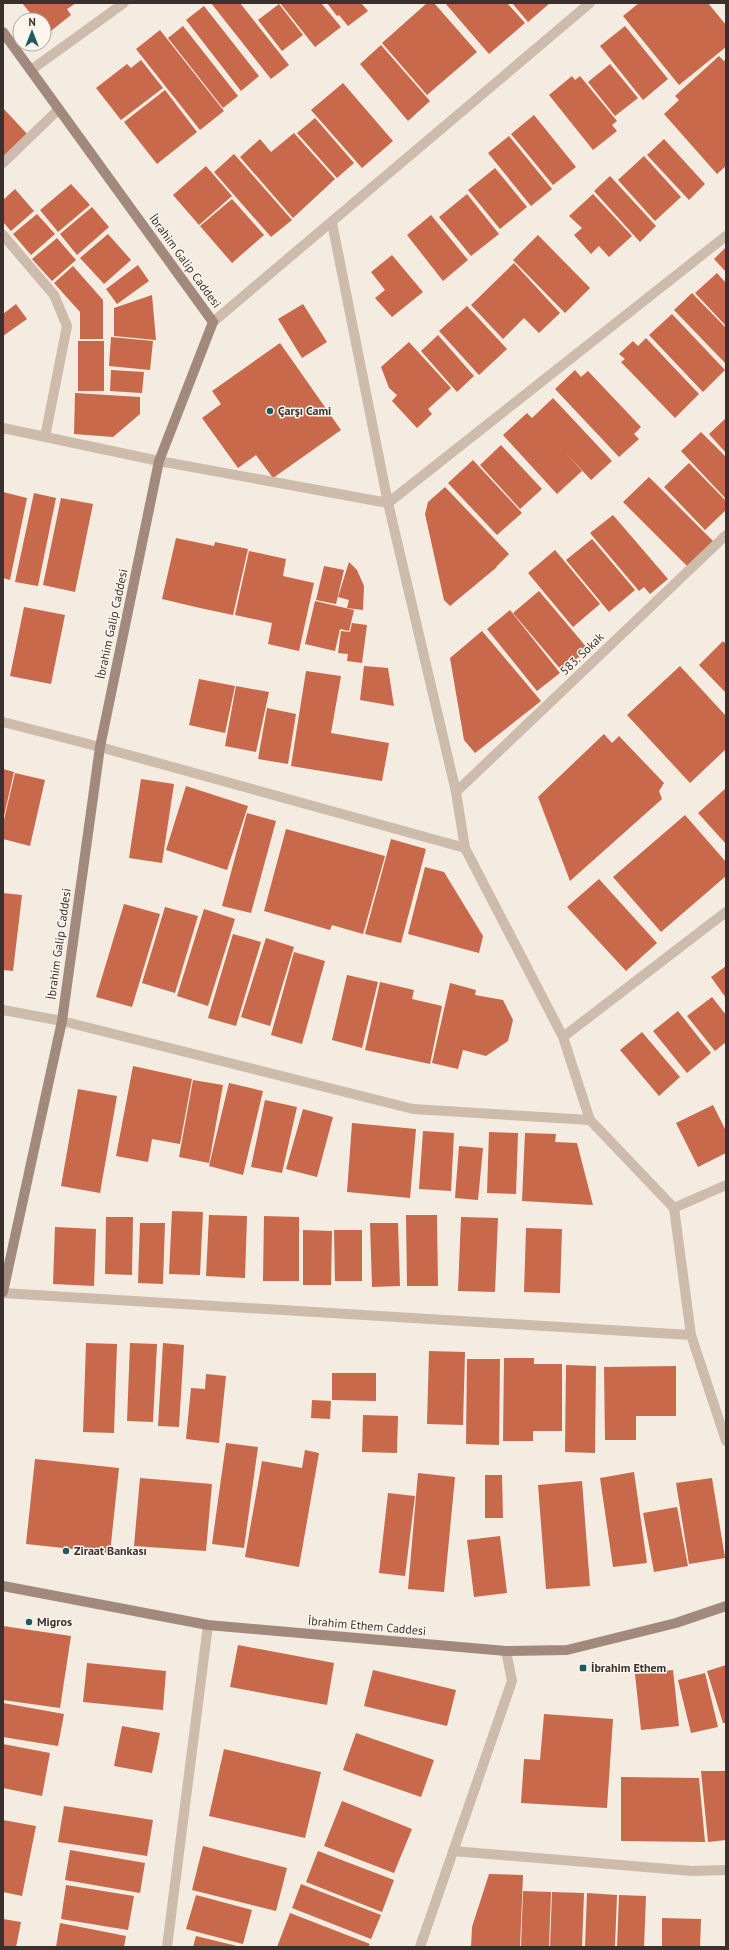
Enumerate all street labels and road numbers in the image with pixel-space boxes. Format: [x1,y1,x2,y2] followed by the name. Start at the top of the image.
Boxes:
[146,211,224,311] street label: İbrahim Galip Caddesi
[92,567,131,680] street label: İbrahim Galip Caddesi
[557,629,607,678] street label: 583. Sokak
[43,887,74,1001] street label: İbrahim Galip Caddesi
[307,1613,427,1638] street label: İbrahim Ethem Caddesi

